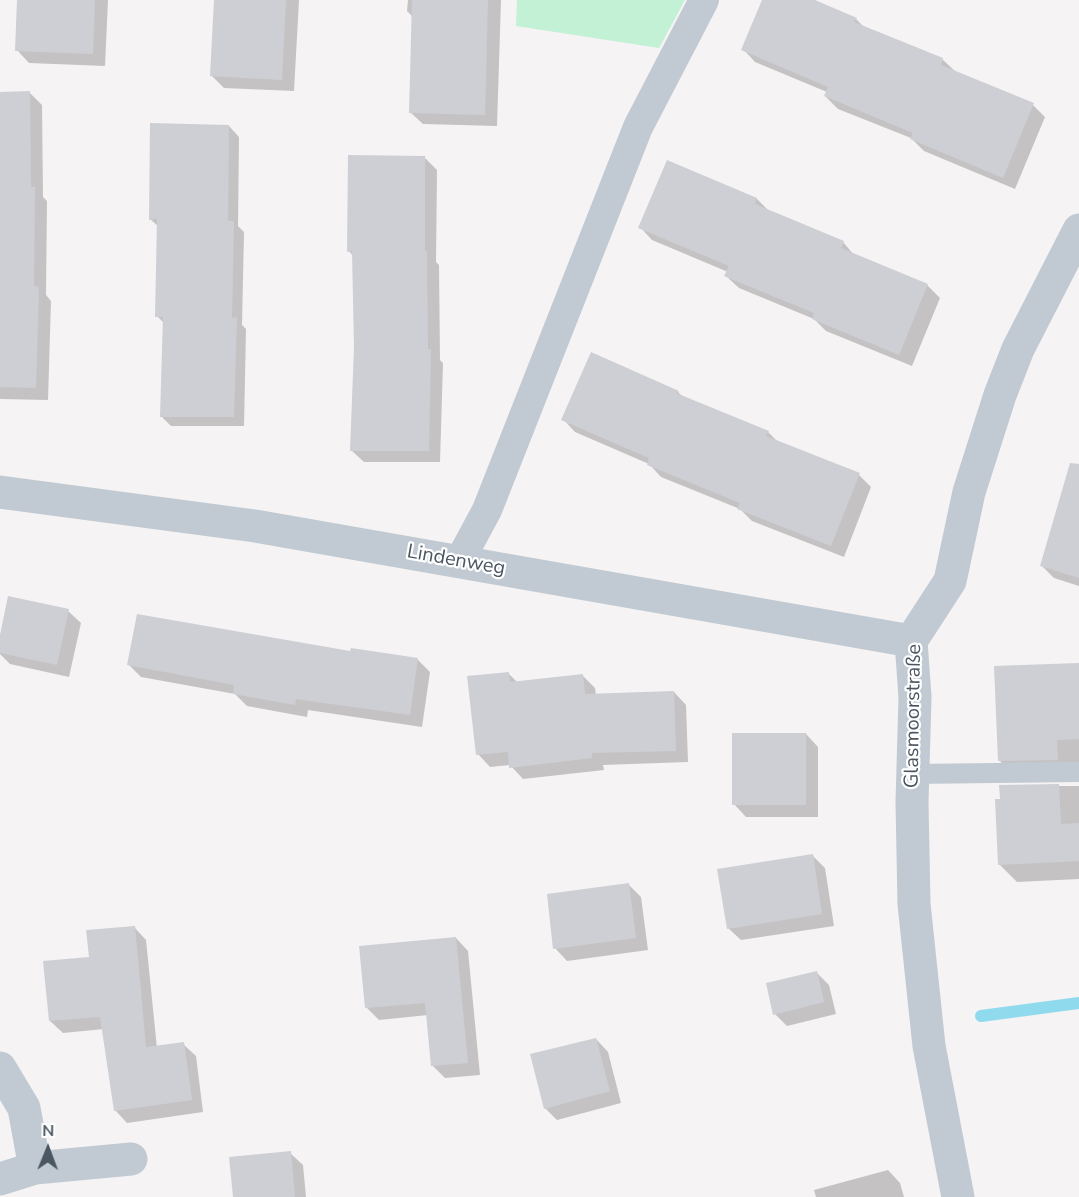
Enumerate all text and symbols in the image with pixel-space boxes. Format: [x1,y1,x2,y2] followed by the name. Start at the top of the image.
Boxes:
[405,541,507,581] street label: Lindenweg
[901,644,927,788] street label: Glasmoorstraße
[18,1119,78,1179] north arrow
[42,1120,54,1142] text: N

